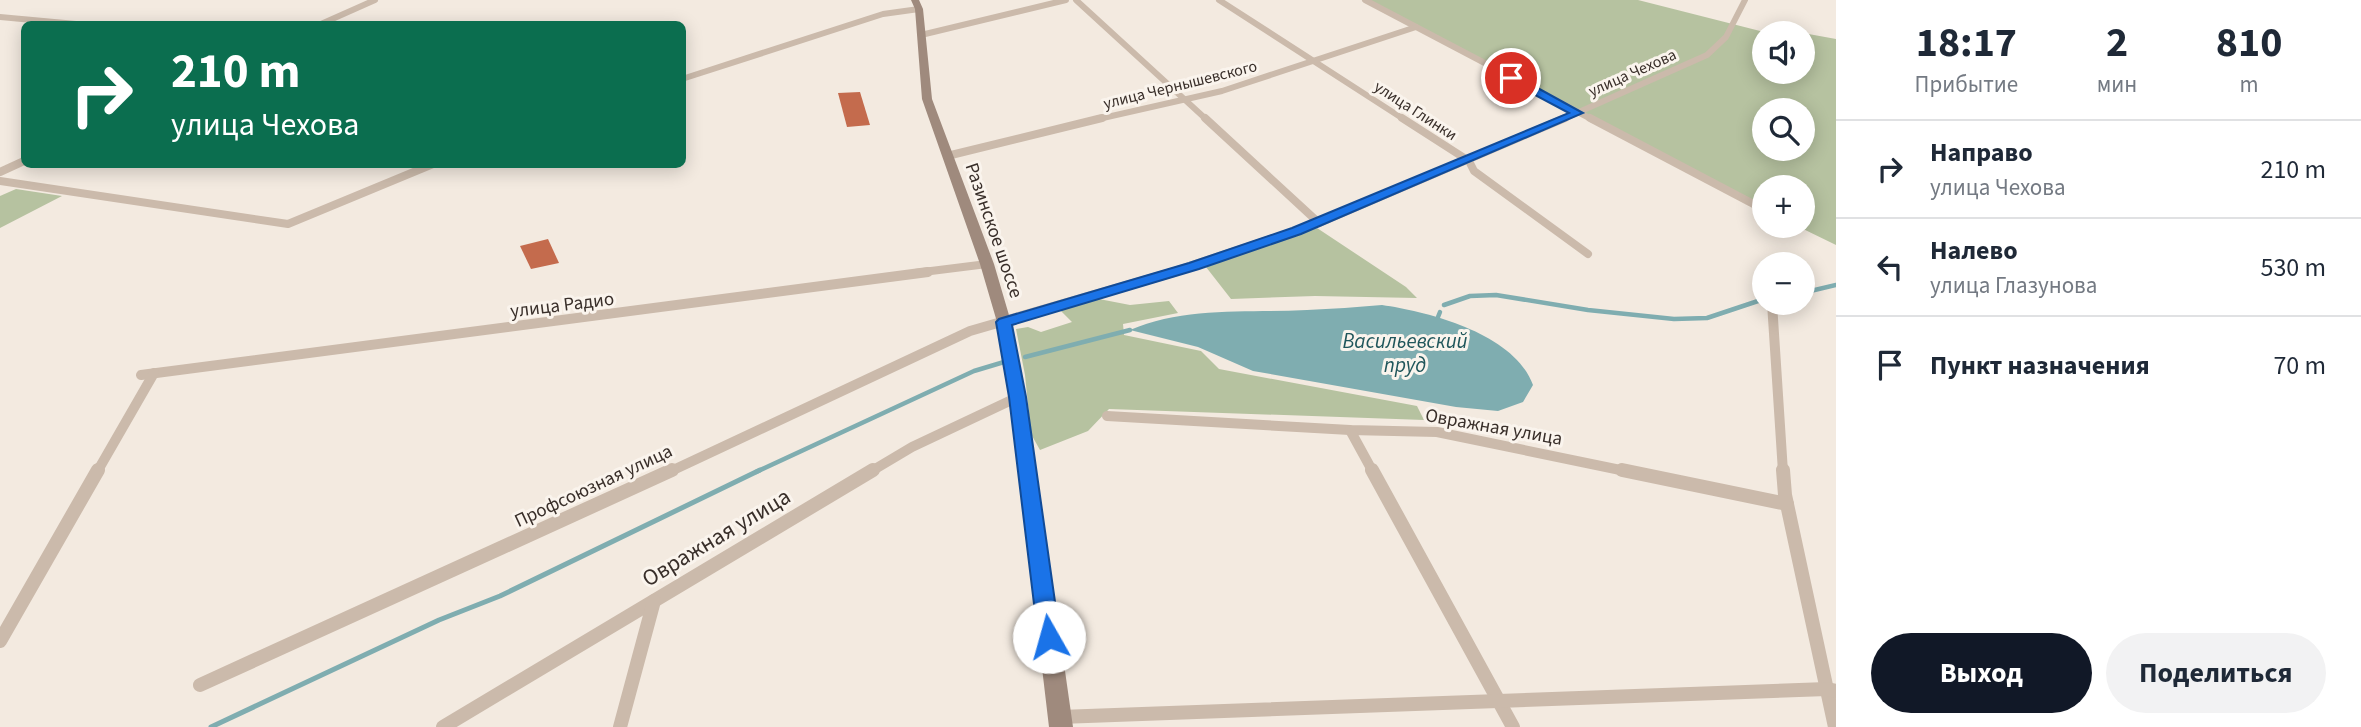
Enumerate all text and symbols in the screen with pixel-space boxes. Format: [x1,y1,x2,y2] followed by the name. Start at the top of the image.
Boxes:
[1916,13,2017,73] text: 18:17
[2106,13,2128,73] text: 2
[2216,13,2282,73] text: 810
[1752,21,1815,315] map controls
[1752,21,1815,84] button: sound
[171,37,300,107] text: 210 m
[1585,44,1680,102] street label: улица Чехова
[1481,48,1541,108] pin
[56,49,147,140] icon: right
[1101,55,1259,115] street label: улица Чернышевского
[1492,59,1530,97] icon: arrive
[1915,68,2018,101] text: Прибытие
[2097,68,2137,101] text: мин
[2240,68,2259,101] text: m
[1370,76,1461,146] street label: улица Глинки
[1752,98,1815,161] button: search
[171,102,360,148] text: улица Чехова
[1930,134,2033,171] text: Направо
[1871,150,1909,188] icon: right
[2260,151,2326,188] text: 210 m
[958,159,1029,302] street label: Разинское шоссе
[1930,171,2065,204] text: улица Чехова
[1752,175,1815,238] button: +
[1930,232,2018,269] text: Налево
[1871,248,1909,286] icon: left
[2260,249,2326,286] text: 530 m
[1752,252,1815,315] button: −
[1930,269,2097,302] text: улица Глазунова
[509,286,616,325] street label: улица Радио
[1342,326,1468,380] water label: Васильевский пруд
[1871,346,1909,384] icon: arrive
[1930,347,2150,384] text: Пункт назначения
[2273,347,2326,384] text: 70 m
[1423,402,1564,453] street label: Овражная улица
[510,438,677,535] street label: Профсоюзная улица
[636,480,797,595] street label: Овражная улица
[1012,600,1086,674] position arrow
[1871,633,2092,713] button: Выход
[2106,633,2326,713] button: Поделиться

